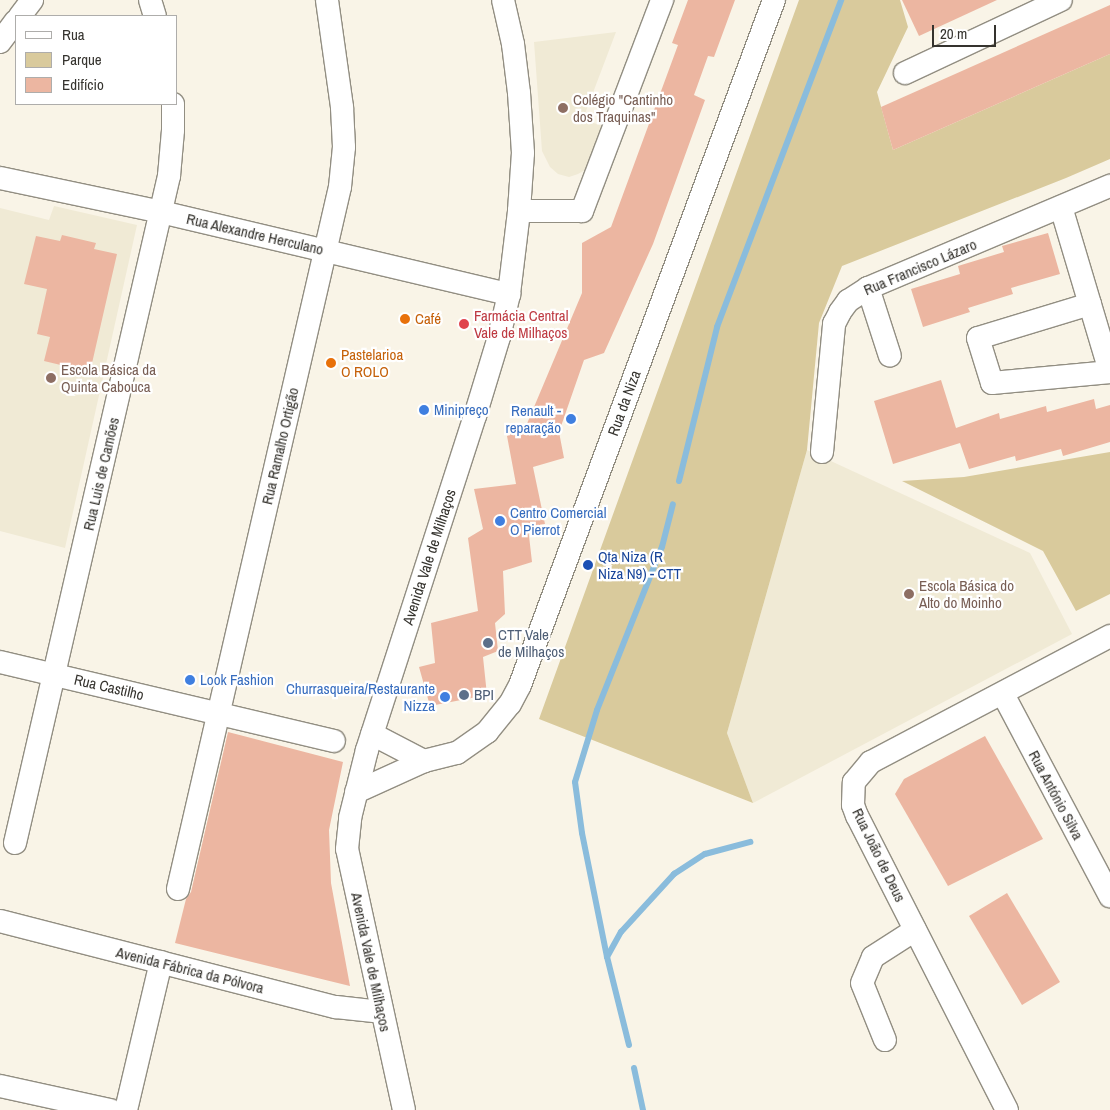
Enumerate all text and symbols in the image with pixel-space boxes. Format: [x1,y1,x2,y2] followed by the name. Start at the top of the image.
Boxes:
[15,15,178,105] legend
[935,15,999,47] scale bar
[940,23,967,44] text: 20 m
[62,24,85,45] text: Rua
[62,49,102,70] text: Parque
[62,74,104,95] text: Edifício
[573,90,673,125] place label: Colégio "Cantinho dos Traquinas"
[557,102,569,114] marker: Colégio "Cantinho dos Traquinas"
[184,209,326,259] street label: Rua Alexandre Herculano
[861,235,979,299] street label: Rua Francisco Lázaro
[474,306,568,341] place label: Farmácia Central Vale de Milhaços
[415,310,441,328] place label: Café
[399,313,411,325] marker: Café
[458,318,470,330] marker: Farmácia Central Vale de Milhaços
[341,345,403,380] place label: Pastelarioa O ROLO
[325,357,337,369] marker: Pastelarioa O ROLO
[61,360,156,395] place label: Escola Básica da Quinta Cabouca
[604,368,644,438] street label: Rua da Niza
[45,372,57,384] marker: Escola Básica da Quinta Cabouca
[258,386,302,506] street label: Rua Ramalho Ortigão
[434,401,489,419] place label: Minipreço
[506,401,561,436] place label: Renault - reparação
[418,404,430,416] marker: Minipreço
[565,413,577,425] marker: Renault - reparação
[79,416,123,532] street label: Rua Luis de Camões
[399,487,459,627] street label: Avenida Vale de Milhaços
[510,503,606,538] place label: Centro Comercial O Pierrot
[494,515,506,527] marker: Centro Comercial O Pierrot
[598,547,681,582] place label: Qta Niza (R Niza N9) - CTT
[582,559,594,571] marker: Qta Niza (R Niza N9) - CTT
[919,576,1014,611] place label: Escola Básica do Alto do Moinho
[903,588,915,600] marker: Escola Básica do Alto do Moinho
[498,625,564,660] place label: CTT Vale de Milhaços
[482,637,494,649] marker: CTT Vale de Milhaços
[72,670,146,704] street label: Rua Castilho
[200,671,274,689] place label: Look Fashion
[184,674,196,686] marker: Look Fashion
[286,679,435,714] place label: Churrasqueira/Restaurante Nizza
[474,686,494,704] place label: BPI
[458,689,470,701] marker: BPI
[439,691,451,703] marker: Churrasqueira/Restaurante Nizza
[1025,747,1087,843] street label: Rua António Silva
[849,805,909,905] street label: Rua João de Deus
[347,891,395,1033] street label: Avenida Vale de Milhaços
[114,943,266,997] street label: Avenida Fábrica da Pólvora

